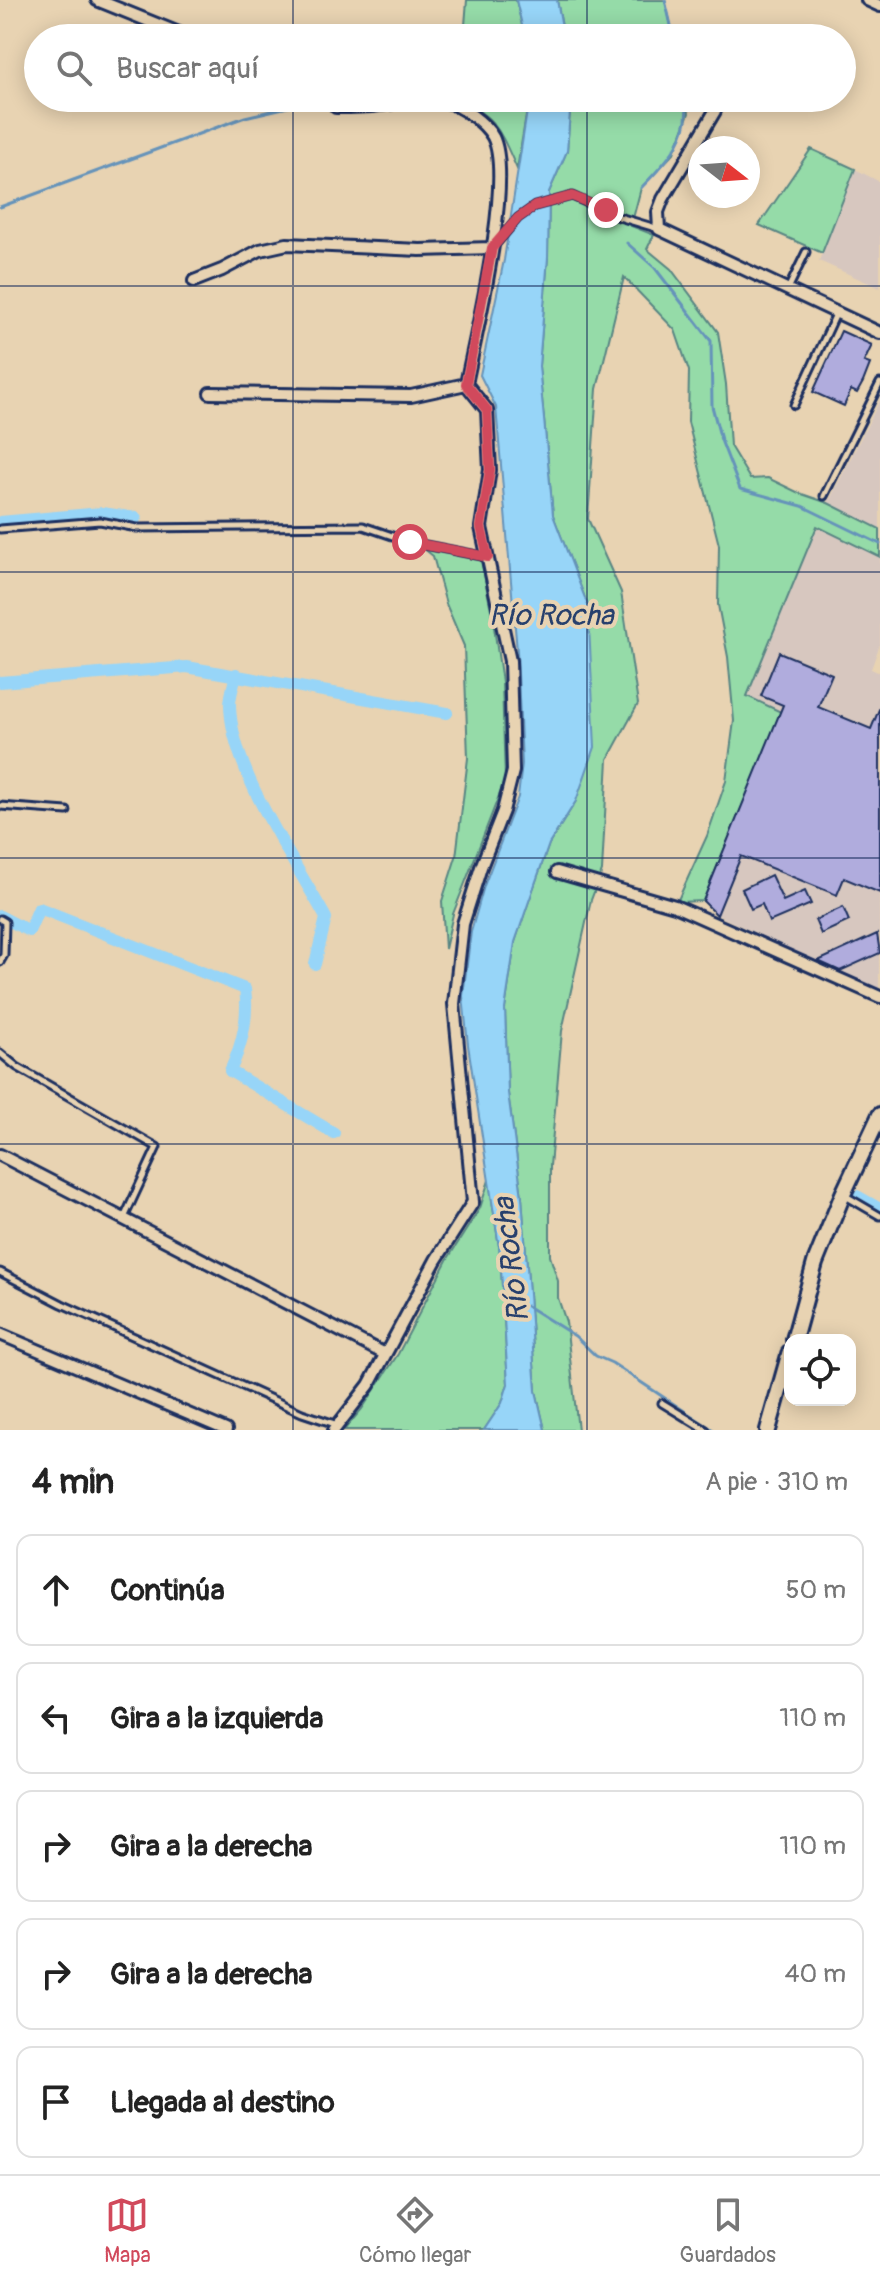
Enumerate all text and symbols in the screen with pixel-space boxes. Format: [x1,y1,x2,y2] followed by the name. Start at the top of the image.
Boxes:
[24,24,856,112] search box
[52,46,96,90] icon: search
[116,50,259,87] text: Buscar aquí
[688,136,760,208] north arrow
[588,192,624,228] route end
[392,524,428,560] route start
[488,597,616,634] water label: Río Rocha
[485,1194,537,1324] water label: Río Rocha
[784,1334,856,1406] map controls
[784,1334,856,1406] button: locate
[32,1461,114,1504] text: 4 min
[705,1466,848,1498] text: A pie · 310 m
[34,1568,78,1612] icon: ahead
[110,1572,225,1609] text: Continúa
[785,1574,846,1606] text: 50 m
[34,1696,78,1740] icon: left
[110,1700,323,1737] text: Gira a la izquierda
[779,1702,846,1734] text: 110 m
[34,1824,78,1868] icon: right
[110,1828,312,1865] text: Gira a la derecha
[779,1830,846,1862] text: 110 m
[34,1952,78,1996] icon: right
[110,1956,312,1993] text: Gira a la derecha
[784,1958,846,1990] text: 40 m
[34,2080,78,2124] icon: arrive
[110,2084,335,2121] text: Llegada al destino
[104,2193,151,2269] tab: Mapa
[359,2193,471,2269] tab: Cómo llegar
[680,2193,776,2269] tab: Guardados

